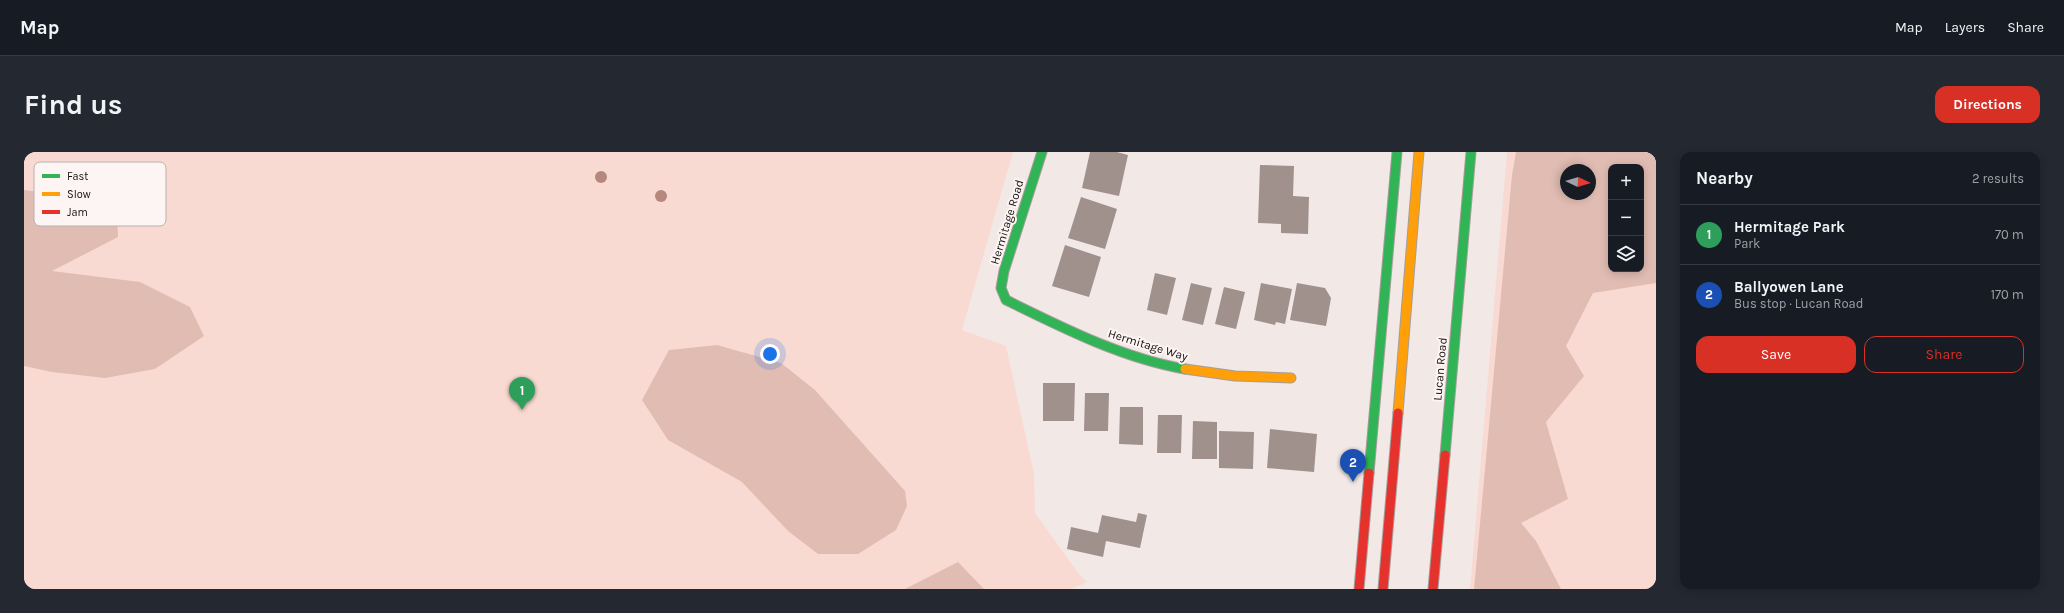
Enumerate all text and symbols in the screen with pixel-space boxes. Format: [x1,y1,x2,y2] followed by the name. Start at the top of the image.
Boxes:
[20,17,59,39] text: Map
[1895,19,1923,36] text: Map
[1945,19,1985,36] text: Layers
[2007,19,2044,36] text: Share
[1935,86,2040,123] button: Directions
[24,88,123,121] text: Find us
[34,162,166,226] legend
[1560,164,1596,200] north arrow
[1608,164,1644,272] map controls
[1608,164,1644,200] button: +
[1696,168,1753,188] text: Nearby
[67,170,88,183] text: Fast
[1972,171,2024,186] text: 2 results
[987,178,1027,266] street label: Hermitage Road
[67,188,91,201] text: Slow
[1608,200,1644,236] button: −
[67,206,88,219] text: Jam
[1734,218,1845,236] text: Hermitage Park
[1707,227,1711,242] text: 1
[1995,227,2024,242] text: 70 m
[1608,236,1644,272] button: layers
[1734,236,1760,251] text: Park
[1734,278,1844,296] text: Ballyowen Lane
[1705,287,1713,302] text: 2
[1991,287,2024,302] text: 170 m
[1734,296,1863,311] text: Bus stop · Lucan Road
[1106,326,1190,364] street label: Hermitage Way
[1696,336,1856,373] button: Save
[1864,336,2024,373] button: Share
[1430,337,1450,401] street label: Lucan Road
[760,344,780,364] your location
[509,377,535,410] pin: 1
[1340,449,1366,482] pin: 2

